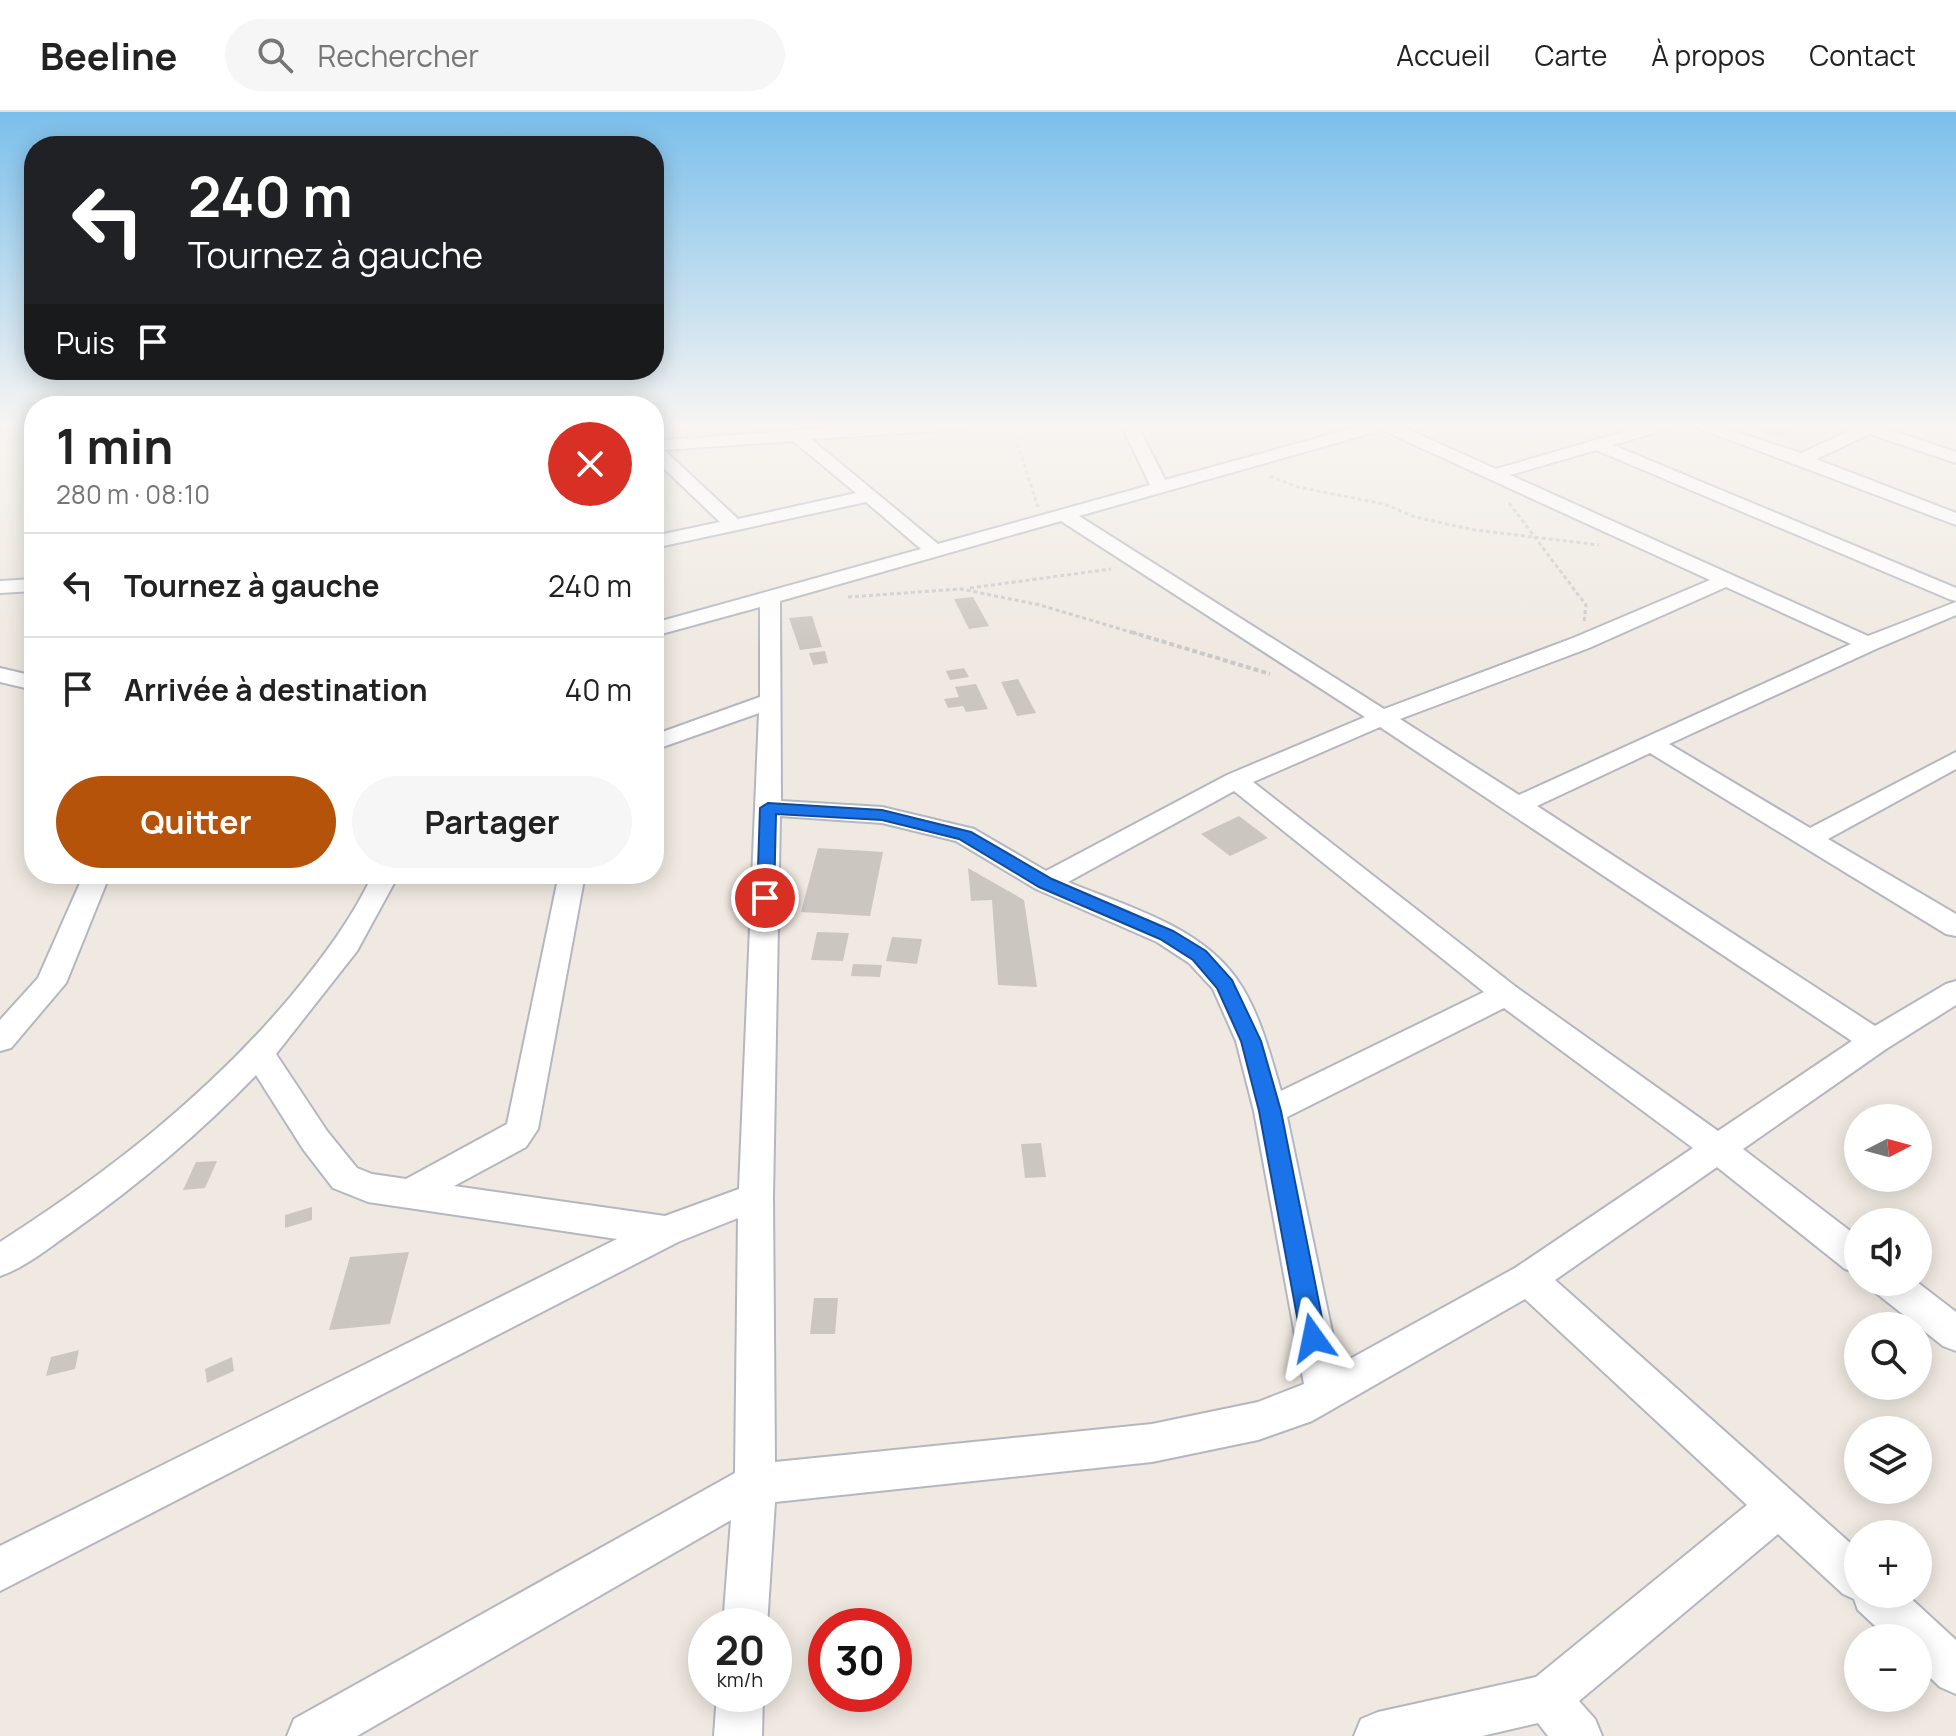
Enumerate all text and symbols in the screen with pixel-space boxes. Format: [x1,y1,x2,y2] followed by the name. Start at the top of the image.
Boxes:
[225,19,785,91] search box
[40,29,177,81] text: Beeline
[253,33,297,77] icon: search
[317,35,479,76] text: Rechercher
[1396,36,1491,74] text: Accueil
[1535,36,1607,74] text: Carte
[1651,36,1765,74] text: À propos
[1809,36,1916,74] text: Contact
[188,157,353,234] text: 240 m
[56,168,160,272] icon: left
[188,230,483,279] text: Tournez à gauche
[131,320,175,364] icon: arrive
[56,322,115,363] text: Puis
[56,413,173,478] text: 1 min
[548,422,632,506] button: close
[56,476,210,512] text: 280 m · 08:10
[56,563,100,607] icon: left
[124,565,380,606] text: Tournez à gauche
[548,565,632,606] text: 240 m
[56,667,100,711] icon: arrive
[124,669,427,710] text: Arrivée à destination
[565,669,632,710] text: 40 m
[56,776,336,868] button: Quitter
[352,776,632,868] button: Partager
[731,864,799,932] pin
[743,876,787,920] icon: arrive
[1844,1104,1932,1192] north arrow
[1844,1104,1932,1712] map controls
[1844,1208,1932,1296] button: sound
[1271,1296,1355,1380] position arrow
[1844,1312,1932,1400] button: search
[1844,1416,1932,1504] button: layers
[1844,1520,1932,1608] button: +
[808,1608,912,1712] speed limit sign: 30
[715,1622,765,1677] text: 20
[1844,1624,1932,1712] button: −
[717,1666,763,1693] text: km/h

